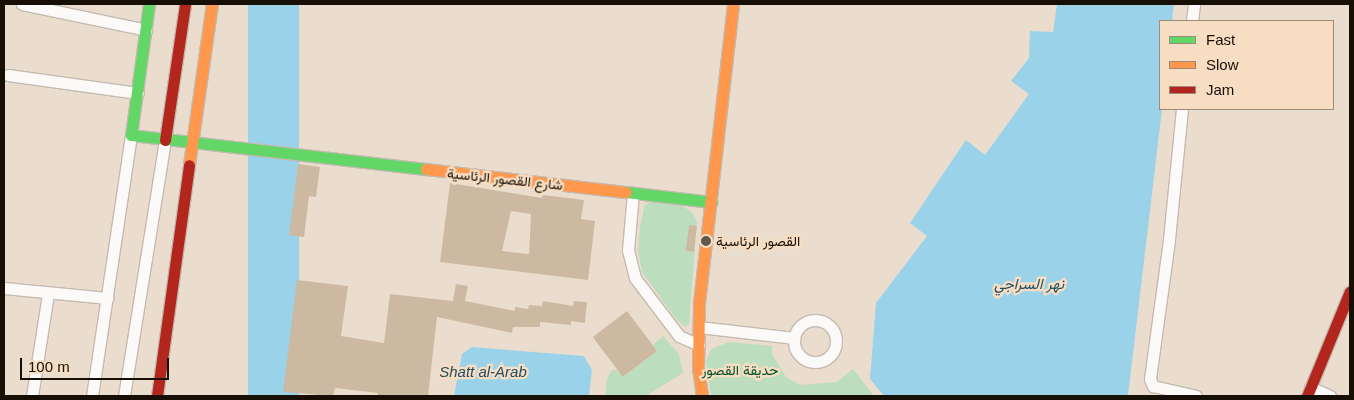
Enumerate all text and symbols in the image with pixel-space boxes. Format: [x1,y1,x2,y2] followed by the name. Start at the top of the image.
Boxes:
[1159,20,1334,110] legend
[1206,31,1235,48] text: Fast
[1206,56,1239,73] text: Slow
[1206,81,1234,98] text: Jam
[446,165,564,193] street label: شارع القصور الرئاسية
[716,233,800,249] place label: القصور الرئاسية
[700,235,712,247] marker: القصور الرئاسية
[994,275,1064,293] water label: نهر السراجي
[22,348,171,380] scale bar
[28,358,70,375] text: 100 m
[702,362,778,378] park label: حديقة القصور
[439,363,527,381] water label: Shatt al-Arab

